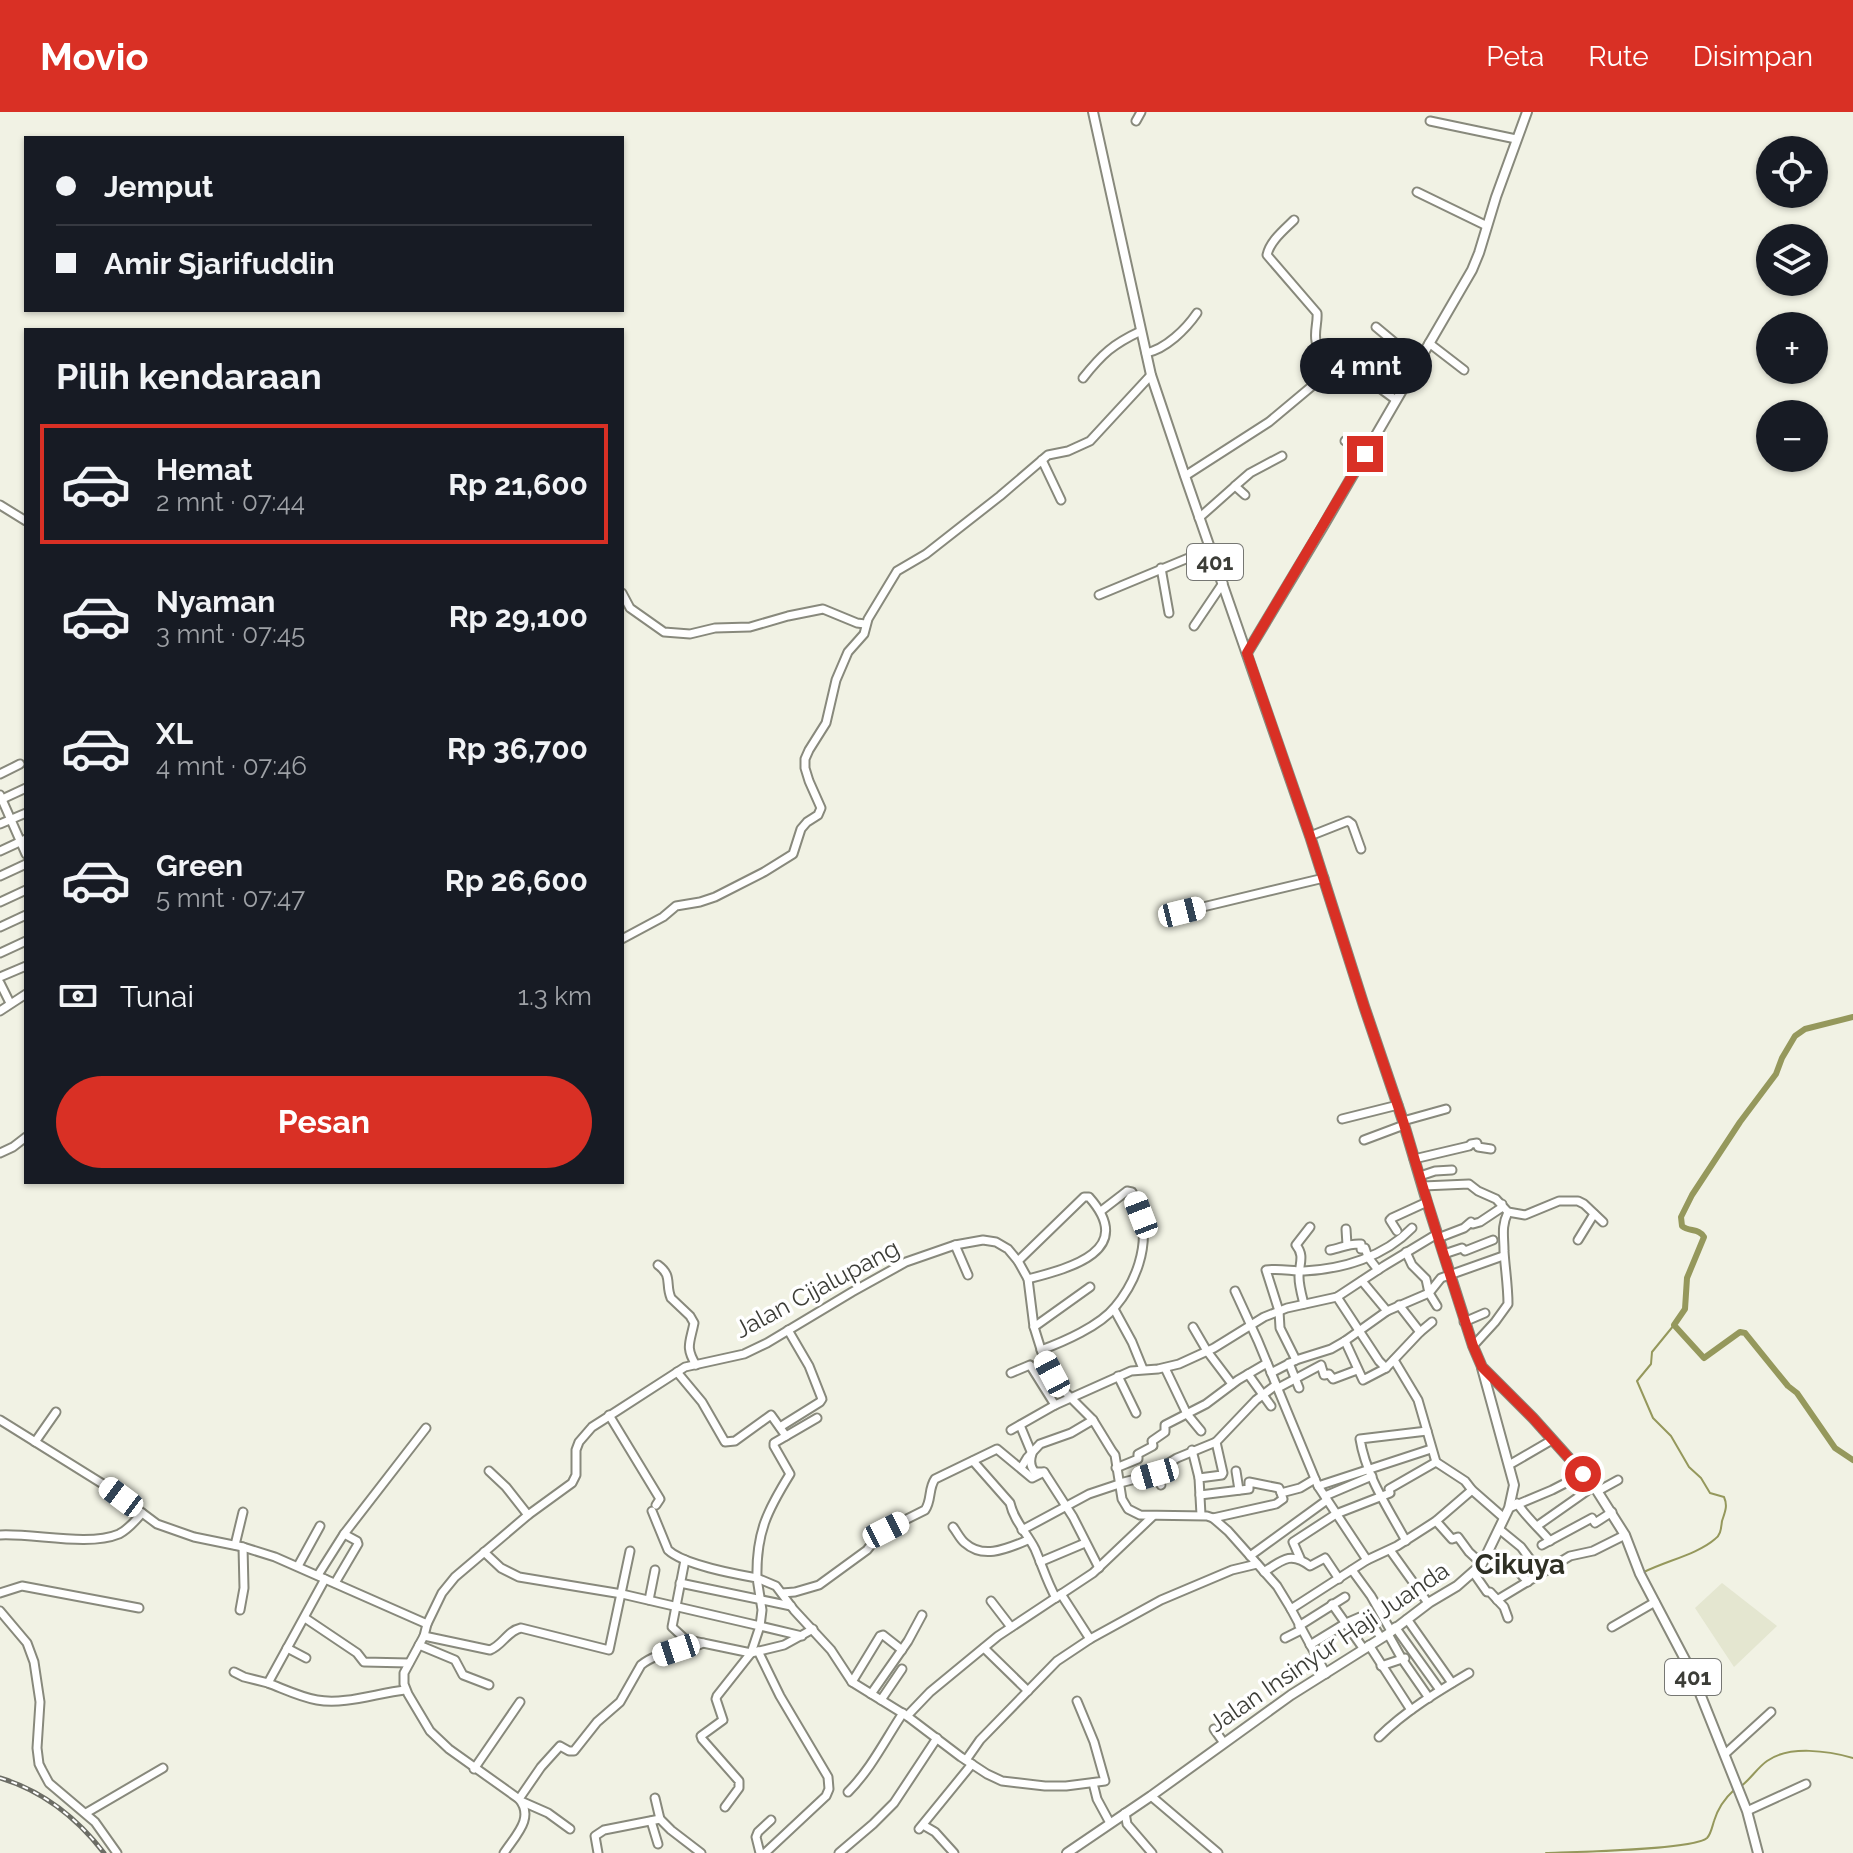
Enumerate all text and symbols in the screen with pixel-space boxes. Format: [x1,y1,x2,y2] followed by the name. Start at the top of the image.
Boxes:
[40,34,149,79] text: Movio
[1486,40,1544,73] text: Peta
[1588,40,1649,73] text: Rute
[1693,40,1813,73] text: Disimpan
[1756,136,1828,472] map controls
[1756,136,1828,208] button: locate
[104,169,213,204] text: Jemput
[1756,224,1828,296] button: layers
[104,246,335,281] text: Amir Sjarifuddin
[1756,312,1828,384] button: +
[1299,338,1431,394] callout: 4 mnt
[1331,351,1401,381] text: 4 mnt
[56,355,322,397] text: Pilih kendaraan
[1756,400,1828,472] button: −
[1347,436,1383,472] route end
[60,448,132,520] icon: car
[156,452,253,487] text: Hemat
[448,467,588,502] text: Rp 21,600
[156,487,305,517] text: 2 mnt · 07:44
[1187,544,1243,580] road number: 401
[60,580,132,652] icon: car
[156,584,276,619] text: Nyaman
[449,599,588,634] text: Rp 29,100
[156,619,305,649] text: 3 mnt · 07:45
[60,712,132,784] icon: car
[156,716,193,751] text: XL
[447,731,588,766] text: Rp 36,700
[156,751,307,781] text: 4 mnt · 07:46
[60,844,132,916] icon: car
[156,848,243,883] text: Green
[445,863,588,898] text: Rp 26,600
[156,883,305,913] text: 5 mnt · 07:47
[1156,895,1208,929] car
[56,974,100,1018] icon: cash
[120,979,194,1014] text: Tunai
[518,981,592,1011] text: 1.3 km
[56,1076,592,1168] button: Pesan
[1121,1188,1161,1242] car
[730,1233,904,1344] street label: Jalan Cijalupang
[1030,1347,1074,1401] car
[1129,1456,1181,1492] car
[1565,1456,1601,1492] route start
[95,1473,147,1521] car
[859,1508,913,1552] car
[1475,1548,1565,1581] district label: Cikuya
[1203,1555,1454,1738] street label: Jalan Insinyur Haji Juanda
[649,1631,703,1669] car
[1665,1659,1721,1695] road number: 401

